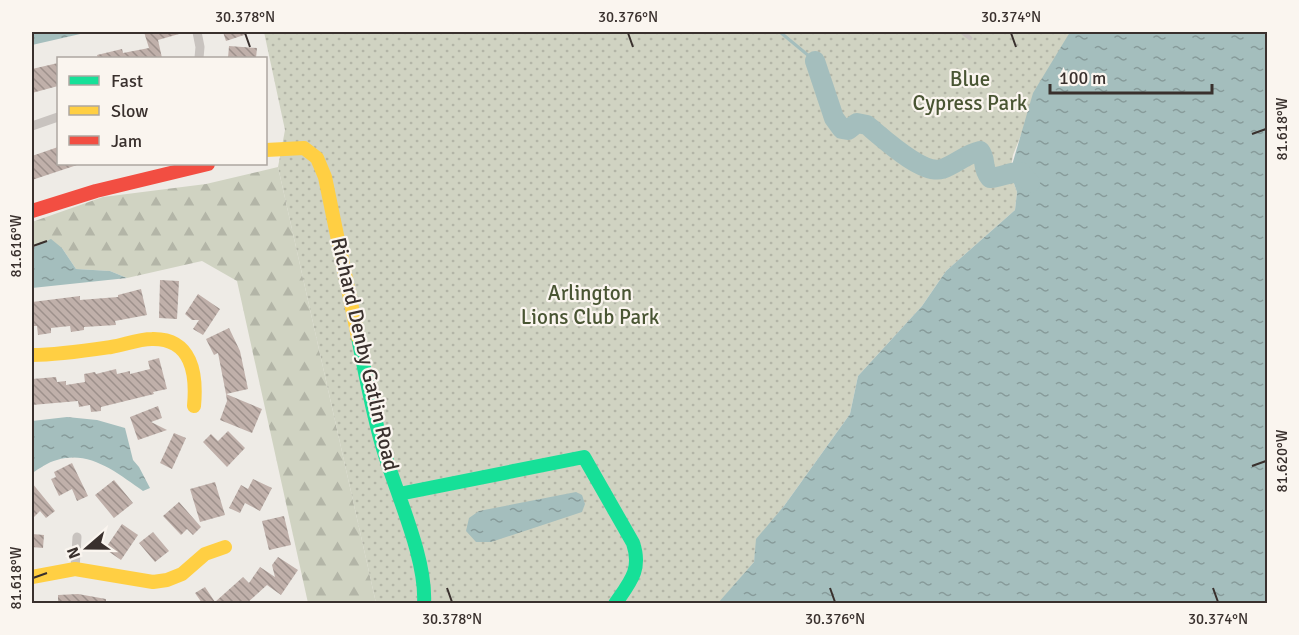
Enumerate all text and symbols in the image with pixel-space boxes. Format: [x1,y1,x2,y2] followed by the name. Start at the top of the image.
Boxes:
[215,8,275,26] text: 30.378°N
[598,8,658,26] text: 30.376°N
[981,8,1041,26] text: 30.374°N
[57,57,267,165] legend
[1050,57,1212,95] scale bar
[913,66,1028,116] park label: Blue Cypress Park
[1059,67,1106,89] text: 100 m
[111,70,143,92] text: Fast
[1273,97,1291,160] text: 81.618°W
[111,100,148,122] text: Slow
[111,130,142,152] text: Jam
[7,214,25,277] text: 81.616°W
[325,235,405,473] street label: Richard Denby Gatlin Road
[521,280,660,330] park label: Arlington Lions Club Park
[1273,429,1291,492] text: 81.620°W
[57,518,117,578] north arrow
[63,544,85,561] text: N
[7,546,25,609] text: 81.618°W
[422,610,482,628] text: 30.378°N
[805,610,865,628] text: 30.376°N
[1188,610,1248,628] text: 30.374°N

